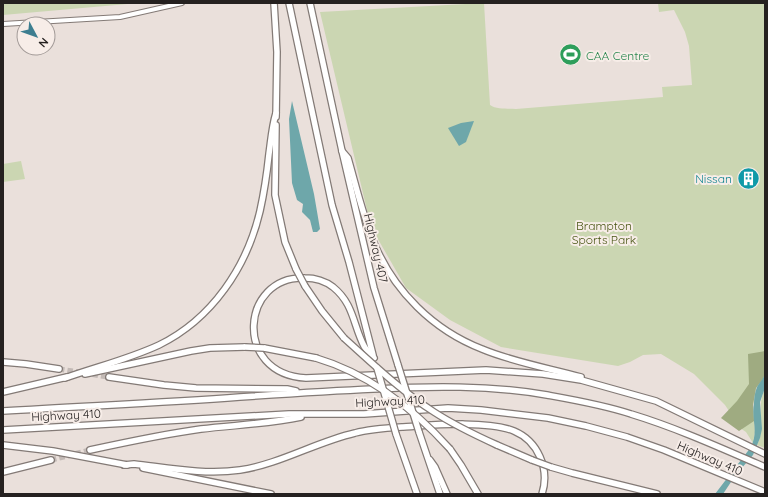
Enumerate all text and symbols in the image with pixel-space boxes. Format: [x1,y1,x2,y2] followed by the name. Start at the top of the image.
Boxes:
[16,16,56,56] north arrow
[36,35,51,50] text: N
[557,42,583,68] sports icon: CAA Centre
[586,48,650,63] place label: CAA Centre
[735,165,761,191] building icon: Nissan
[695,171,732,186] place label: Nissan
[361,212,391,284] street label: Highway 407
[572,218,636,247] park label: Brampton Sports Park
[355,392,425,410] street label: Highway 410
[31,406,101,424] street label: Highway 410
[675,437,745,479] street label: Highway 410

